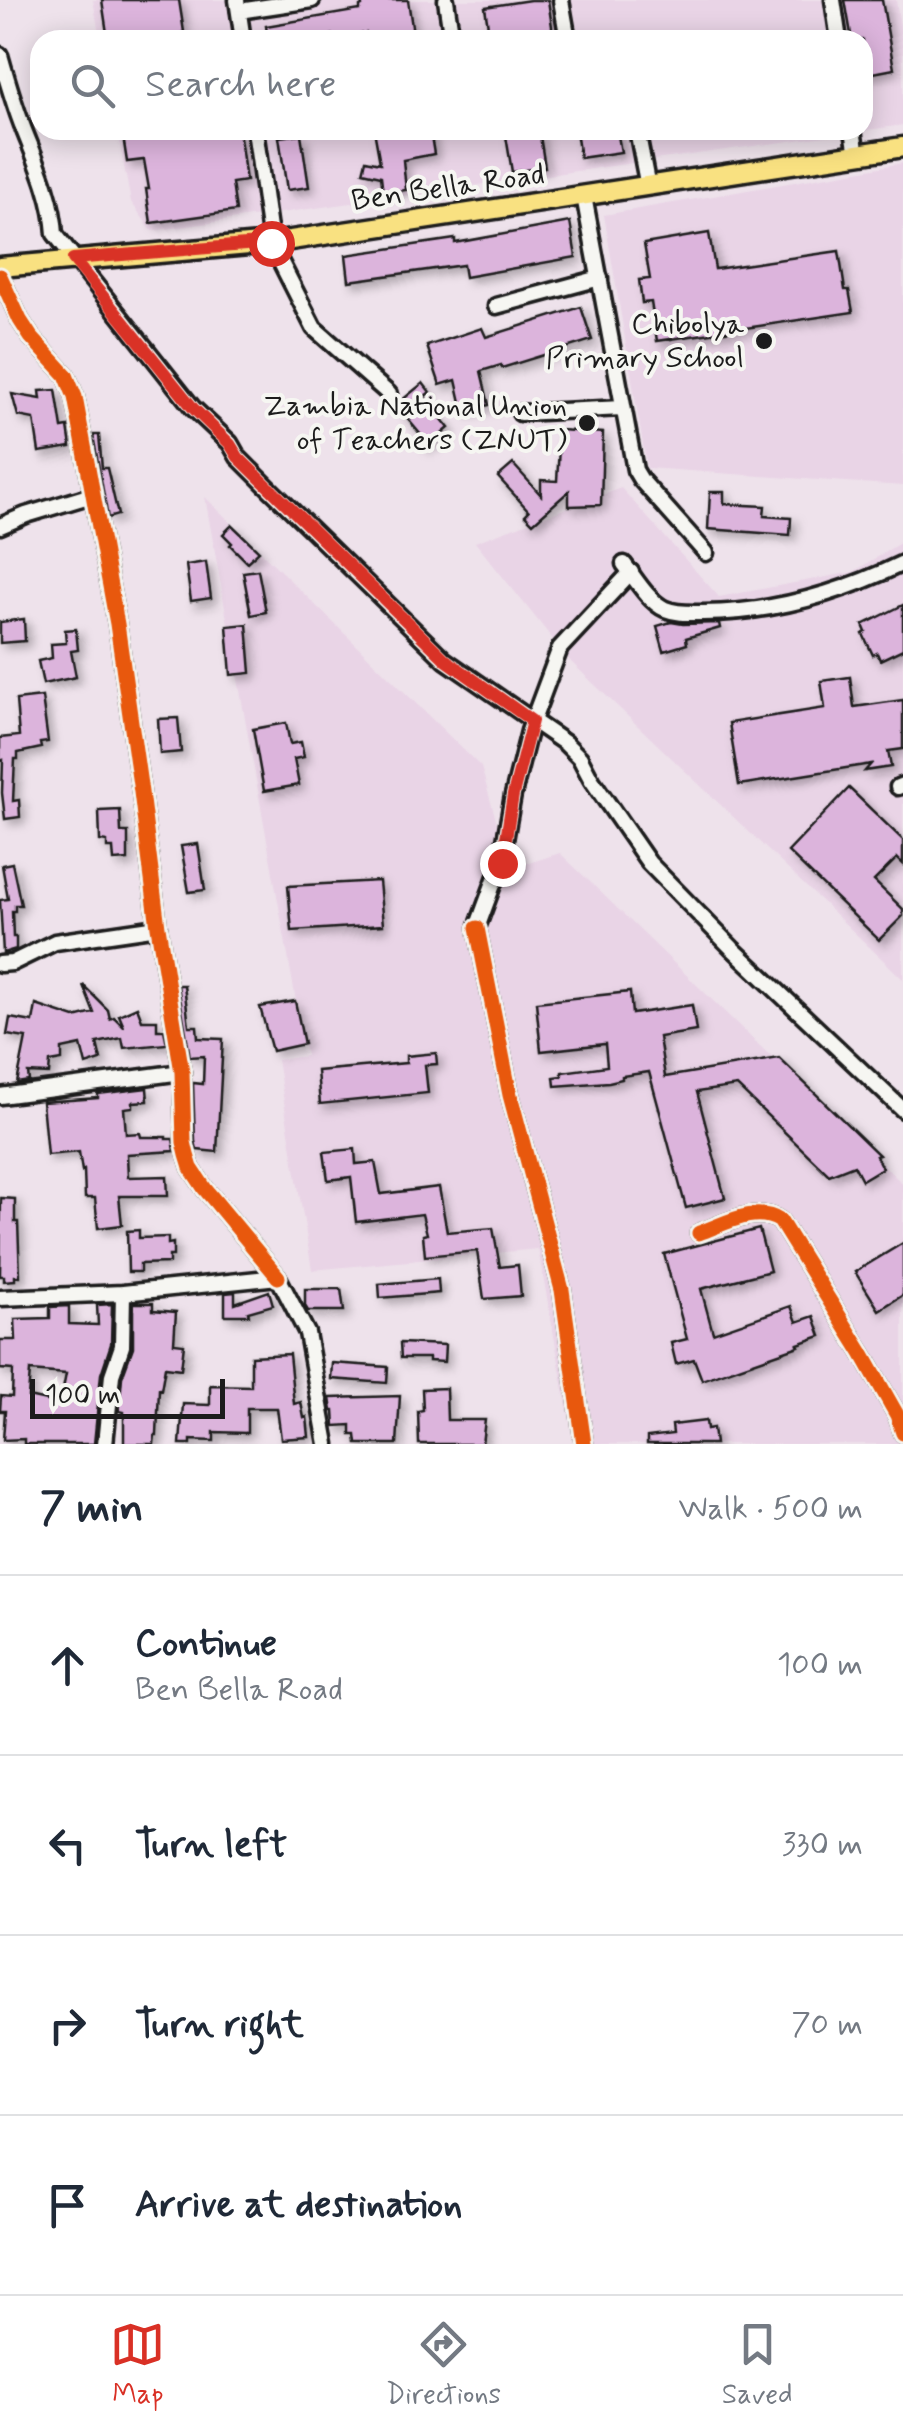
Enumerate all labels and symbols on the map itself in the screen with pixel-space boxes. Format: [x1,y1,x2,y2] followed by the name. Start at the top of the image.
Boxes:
[349,155,547,221] street label: Ben Bella Road
[249,221,295,267] route start
[546,305,745,378] place label: Chibolya Primary School
[753,330,775,352] marker: Chibolya Primary School
[264,387,567,460] place label: Zambia National Union of Teachers (ZNUT)
[576,412,598,434] marker: Zambia National Union of Teachers (ZNUT)
[480,841,526,887] route end
[30,1374,225,1418] scale bar

